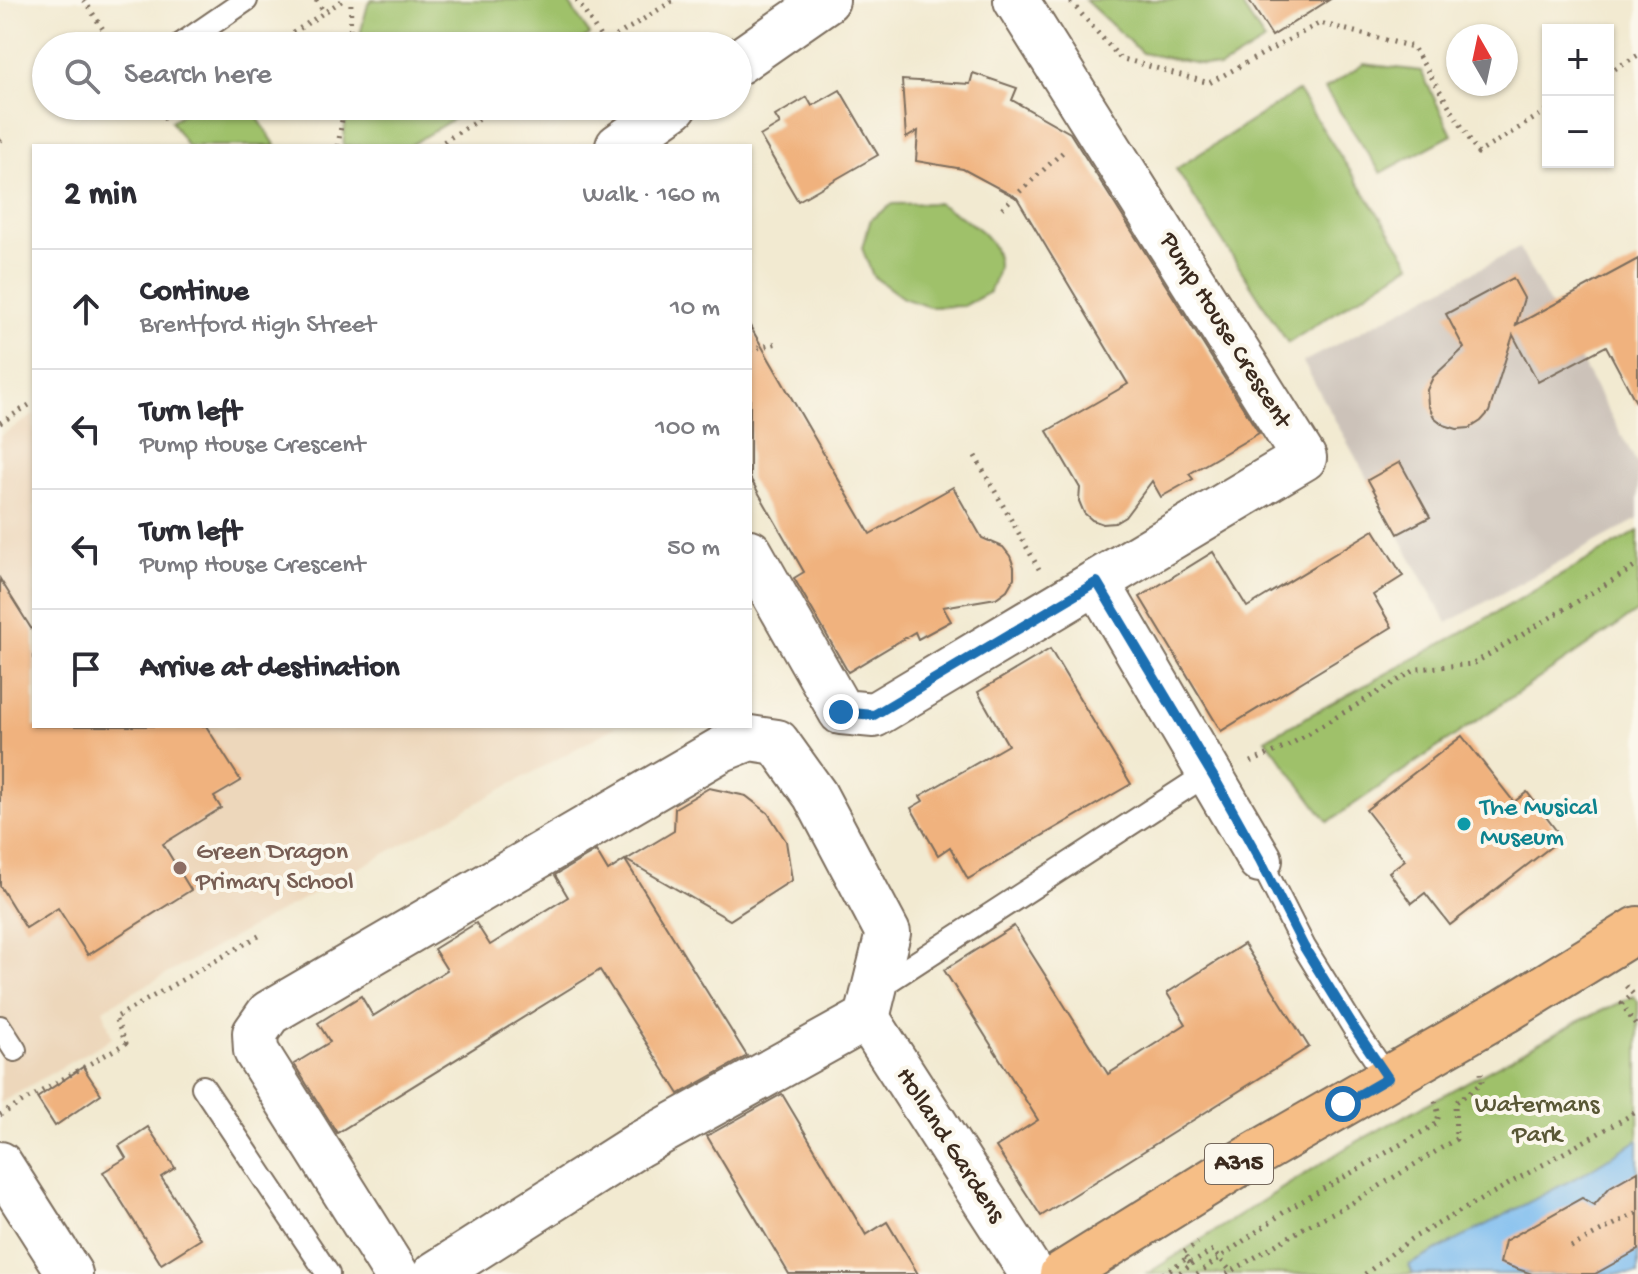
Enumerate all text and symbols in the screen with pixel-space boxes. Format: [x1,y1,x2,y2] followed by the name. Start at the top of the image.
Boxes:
[1446,24,1518,96] north arrow
[1542,24,1614,168] map controls
[1542,24,1614,96] button: +
[32,32,752,120] search box
[60,54,104,98] icon: search
[124,59,272,94] text: Search here
[1542,96,1614,168] button: −
[64,176,136,216] text: 2 min
[583,181,720,212] text: Walk · 160 m
[1151,226,1298,437] street label: Pump House Crescent
[140,276,249,311] text: Continue
[64,287,108,331] icon: ahead
[670,294,720,325] text: 10 m
[140,311,376,342] text: Brentford High Street
[140,396,241,431] text: Turn left
[64,407,108,451] icon: left
[655,414,720,445] text: 100 m
[140,431,365,462] text: Pump House Crescent
[140,516,241,551] text: Turn left
[64,527,108,571] icon: left
[667,534,720,565] text: 50 m
[140,551,365,582] text: Pump House Crescent
[64,647,108,691] icon: arrive
[140,652,400,687] text: Arrive at destination
[823,694,859,730] route end
[1478,794,1598,855] place label: The Musical Museum
[1455,815,1473,833] marker: The Musical Museum
[195,838,354,899] place label: Green Dragon Primary School
[171,859,189,877] marker: Green Dragon Primary School
[887,1063,1011,1231] street label: Holland Gardens
[1325,1086,1361,1122] route start
[1475,1091,1601,1152] park label: Watermans Park
[1205,1144,1273,1184] road number: A315

